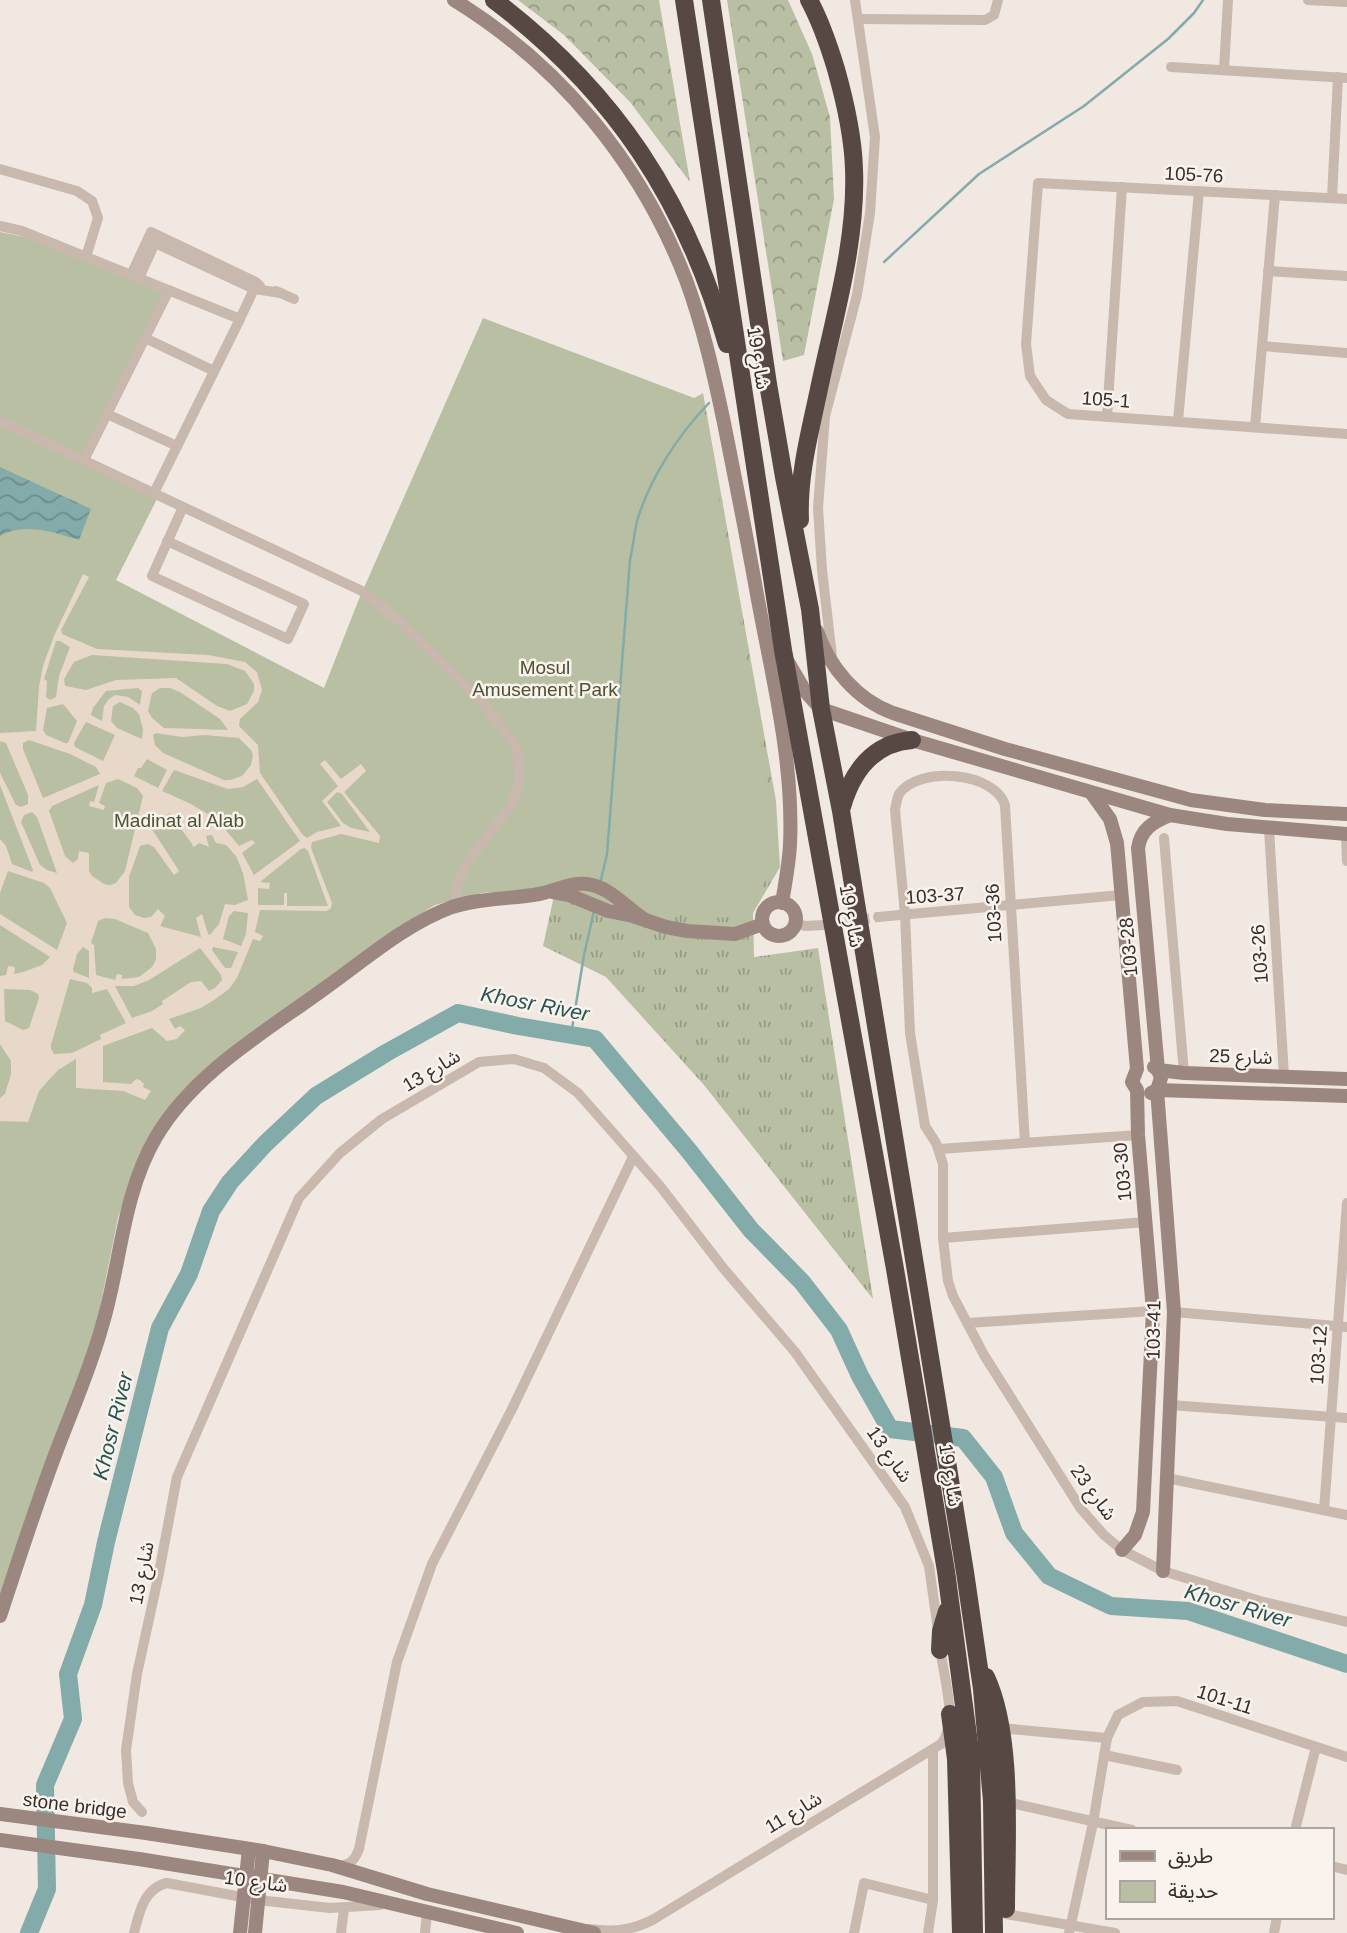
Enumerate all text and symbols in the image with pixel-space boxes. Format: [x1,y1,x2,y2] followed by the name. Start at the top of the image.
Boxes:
[1164,162,1224,187] street label: 105-76
[740,325,774,392] street label: شارع 19
[1081,387,1131,412] street label: 105-1
[472,657,618,700] park label: Mosul Amusement Park
[114,810,244,831] park label: Madinat al Alab
[833,883,867,950] street label: شارع 19
[905,883,965,908] street label: 103-37
[981,883,1006,943] street label: 103-36
[1115,917,1142,977] street label: 103-28
[1247,924,1272,984] street label: 103-26
[479,982,592,1025] water label: Khosr River
[399,1045,465,1098] street label: شارع 13
[1209,1045,1273,1071] street label: شارع 25
[1109,1142,1136,1202] street label: 103-30
[1142,1300,1165,1360] street label: 103-41
[1306,1325,1331,1385] street label: 103-12
[88,1369,137,1482] water label: Khosr River
[860,1422,916,1488] street label: شارع 13
[932,1442,966,1509] street label: شارع 19
[1064,1460,1121,1526] street label: شارع 23
[125,1540,161,1607] street label: شارع 13
[1182,1579,1295,1632] water label: Khosr River
[1194,1681,1256,1718] street label: 101-11
[761,1787,827,1840] street label: شارع 11
[22,1789,128,1822] street label: stone bridge
[1106,1828,1333,1919] legend
[1168,1844,1213,1869] text: طريق
[223,1867,289,1899] street label: شارع 10
[1168,1879,1218,1902] text: حديقة

